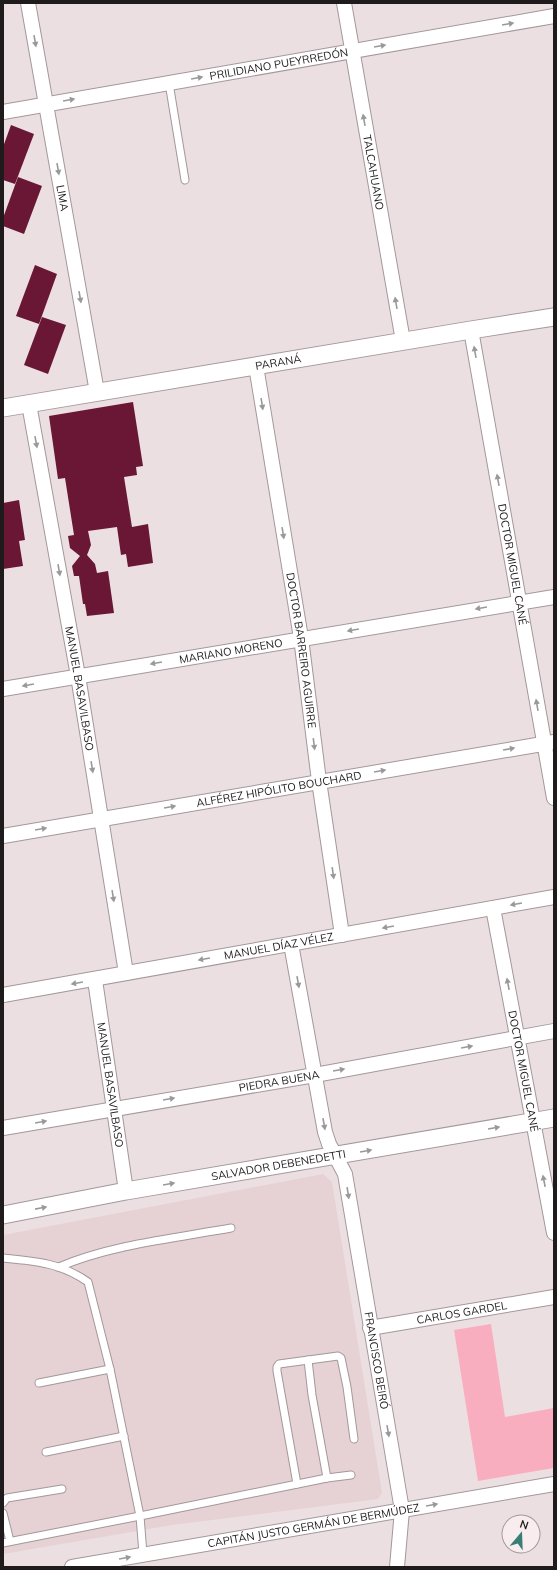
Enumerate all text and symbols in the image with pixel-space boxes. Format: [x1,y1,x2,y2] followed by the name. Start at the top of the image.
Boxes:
[502,21,515,27] one-way arrow
[33,35,39,47] one-way arrow
[374,43,386,49] one-way arrow
[208,45,349,83] street label: PRILIDIANO PUEYRREDÓN
[191,75,203,81] one-way arrow
[63,97,75,103] one-way arrow
[361,114,367,126] one-way arrow
[360,134,387,211] street label: TALCAHUANO
[55,163,61,175] one-way arrow
[53,184,72,212] street label: LIMA
[78,291,84,304] one-way arrow
[393,297,399,309] one-way arrow
[472,346,478,358] one-way arrow
[254,351,302,373] street label: PARANÁ
[259,398,265,410] one-way arrow
[33,436,39,448] one-way arrow
[495,474,501,486] one-way arrow
[495,502,530,626] street label: DOCTOR MIGUEL CANÉ
[280,527,286,539] one-way arrow
[56,564,62,576] one-way arrow
[283,572,319,729] street label: DOCTOR BARREIRO AGUIRRE
[475,605,487,611] one-way arrow
[62,625,97,752] street label: MANUEL BASAVILBASO
[347,627,359,633] one-way arrow
[178,635,284,666] street label: MARIANO MORENO
[150,660,162,666] one-way arrow
[22,682,34,688] one-way arrow
[534,699,540,711] one-way arrow
[311,738,318,750] one-way arrow
[502,746,515,752] one-way arrow
[90,761,96,773] one-way arrow
[195,768,363,810] street label: ALFÉREZ HIPÓLITO BOUCHARD
[374,768,387,774] one-way arrow
[163,804,176,810] one-way arrow
[35,826,48,832] one-way arrow
[330,867,336,879] one-way arrow
[110,889,116,902] one-way arrow
[510,902,522,908] one-way arrow
[381,924,394,930] one-way arrow
[223,929,335,963] street label: MANUEL DÍAZ VÉLEZ
[198,957,211,963] one-way arrow
[296,976,302,988] one-way arrow
[504,978,510,990] one-way arrow
[70,980,83,986] one-way arrow
[505,1009,542,1133] street label: DOCTOR MIGUEL CANÉ
[94,1021,127,1148] street label: MANUEL BASAVILBASO
[461,1044,473,1050] one-way arrow
[238,1067,320,1095] street label: PIEDRA BUENA
[333,1067,345,1073] one-way arrow
[163,1096,176,1102] one-way arrow
[321,1118,327,1130] one-way arrow
[35,1119,48,1125] one-way arrow
[488,1125,500,1131] one-way arrow
[210,1147,347,1183] street label: SALVADOR DEBENEDETTI
[360,1148,372,1154] one-way arrow
[541,1175,547,1187] one-way arrow
[163,1180,175,1186] one-way arrow
[345,1186,351,1199] one-way arrow
[35,1204,47,1210] one-way arrow
[415,1298,508,1327] street label: CARLOS GARDEL
[361,1311,392,1411] street label: FRANCISCO BEIRÓ
[385,1425,391,1437] one-way arrow
[206,1500,421,1551] street label: CAPITÁN JUSTO GERMÁN DE BERMÚDEZ
[426,1502,438,1508] one-way arrow
[501,1514,541,1554] north arrow
[518,1517,530,1533] text: N
[118,1554,131,1560] one-way arrow

